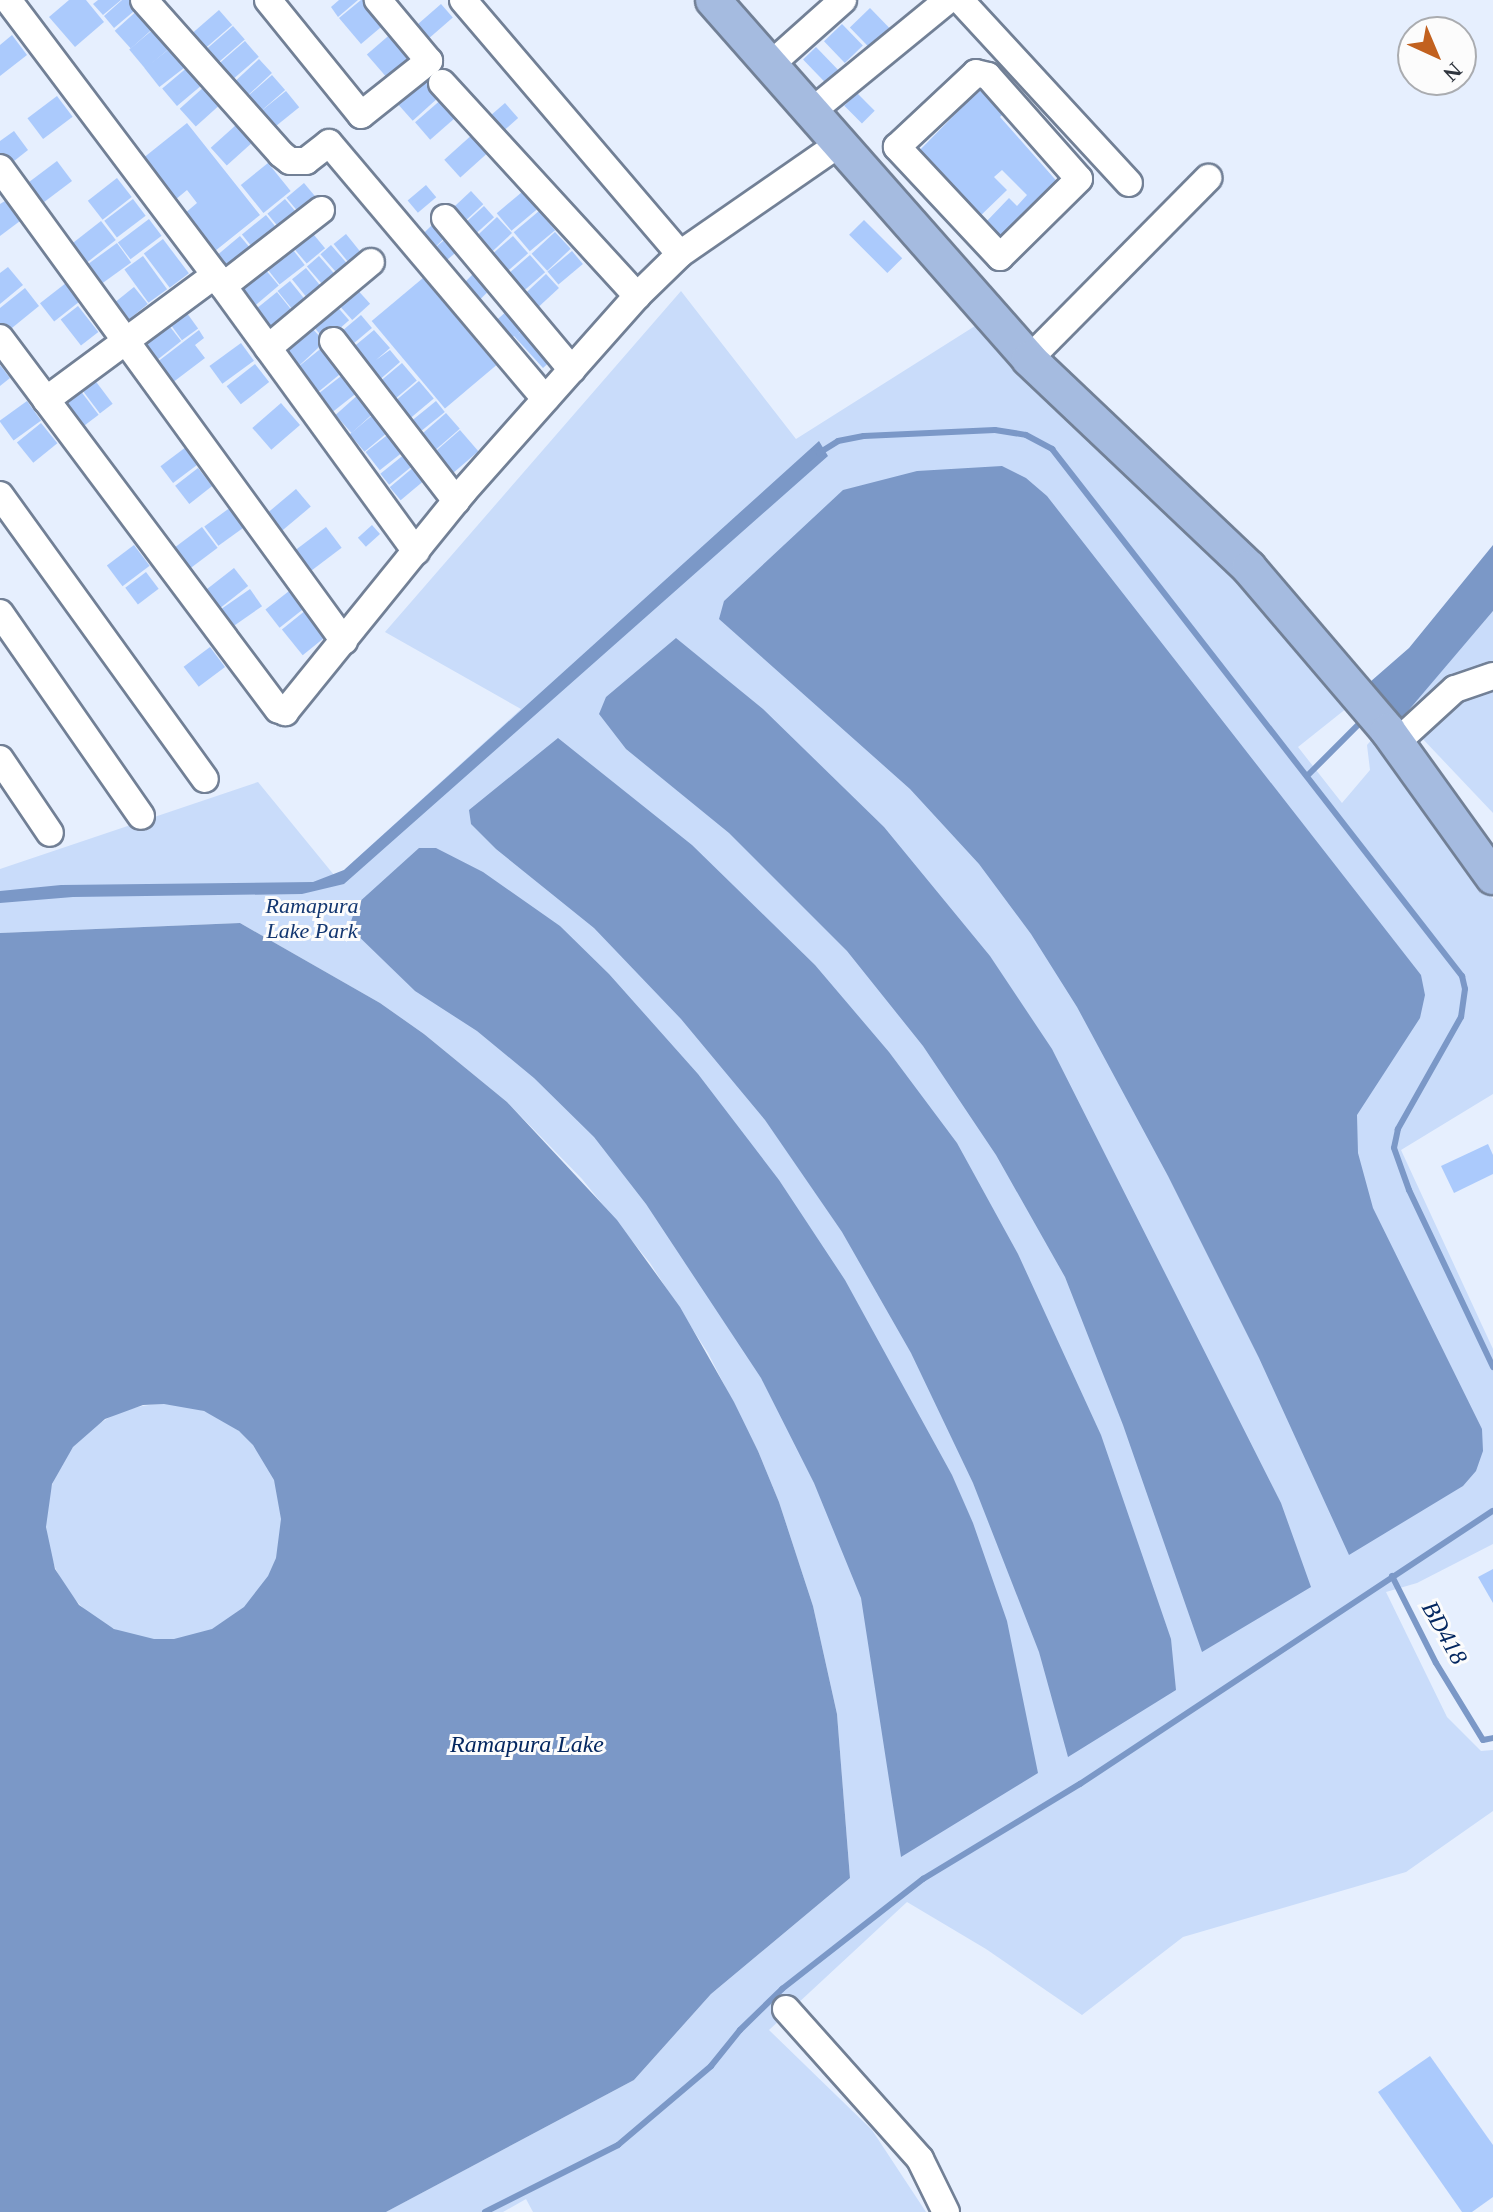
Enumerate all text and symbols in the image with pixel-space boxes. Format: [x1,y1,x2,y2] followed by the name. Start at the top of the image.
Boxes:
[1397,16,1477,96] north arrow
[1438,58,1467,87] text: N
[266,892,358,944] park label: Ramapura Lake Park
[1415,1596,1473,1670] water label: BD418
[450,1731,604,1759] water label: Ramapura Lake

